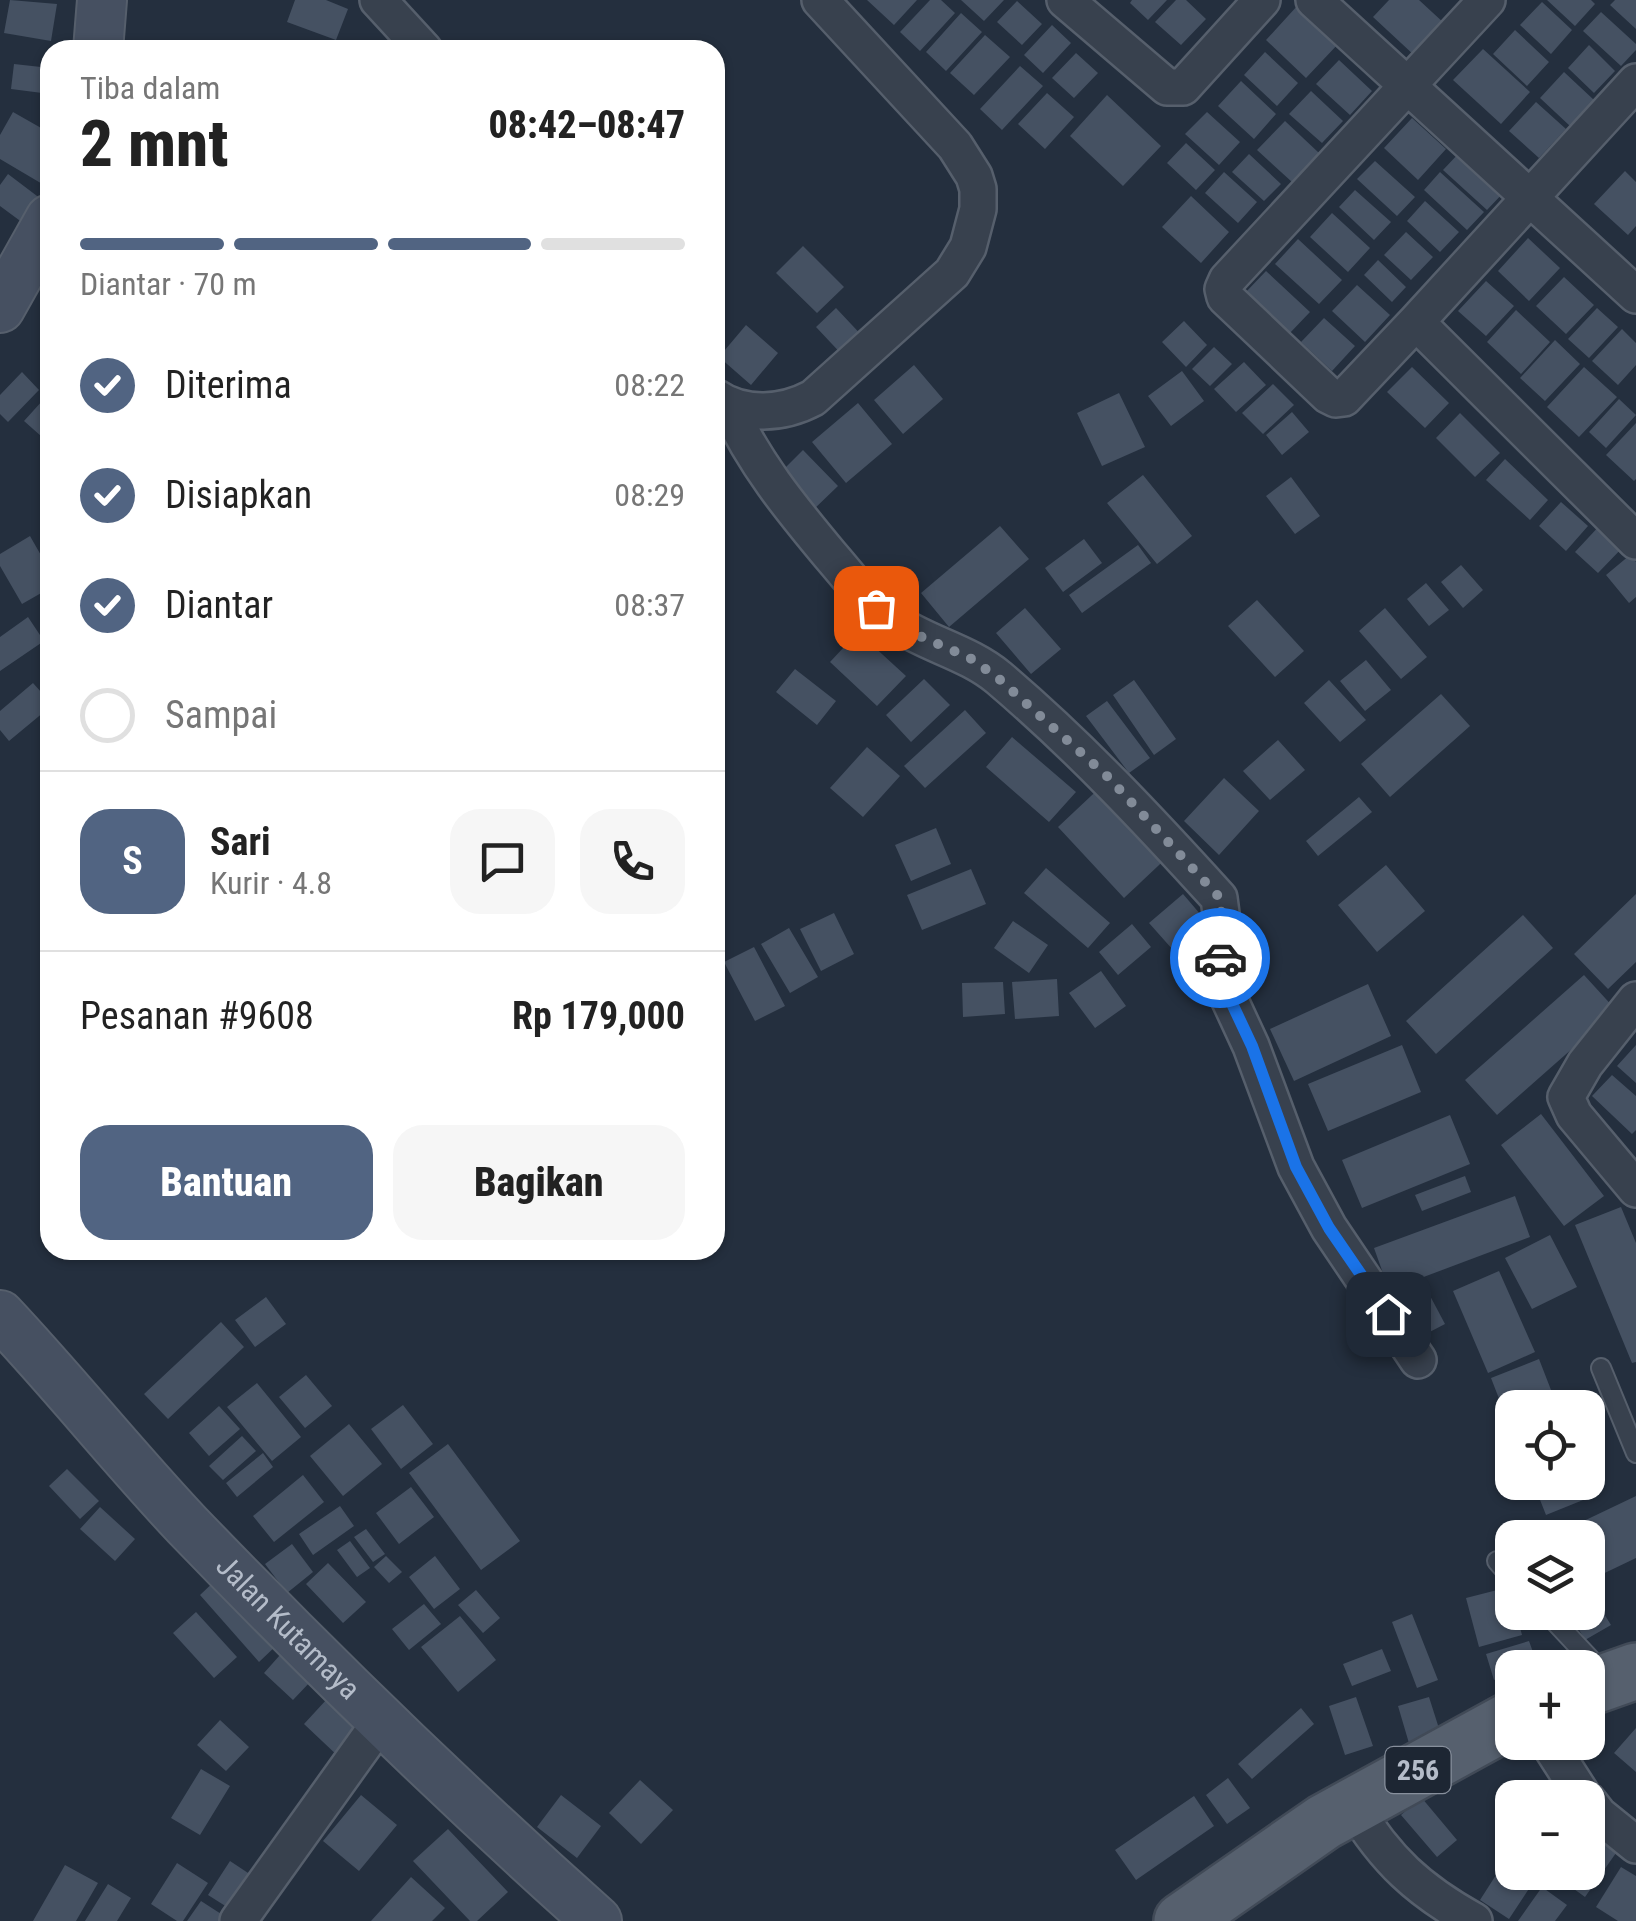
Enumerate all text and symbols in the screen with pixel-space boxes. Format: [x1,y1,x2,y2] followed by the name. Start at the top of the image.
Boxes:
[80,69,220,107] text: Tiba dalam
[488,103,685,147] text: 08:42–08:47
[80,106,228,182] text: 2 mnt
[80,265,257,303] text: Diantar · 70 m
[80,358,135,413] icon: check
[165,363,292,407] text: Diterima
[614,366,685,404] text: 08:22
[80,468,135,523] icon: check
[165,473,312,517] text: Disiapkan
[614,476,685,514] text: 08:29
[834,566,919,651] pin
[80,578,135,633] icon: check
[849,581,904,636] icon: bag
[165,583,273,627] text: Diantar
[614,586,685,624] text: 08:37
[165,693,277,737] text: Sampai
[450,809,555,914] button: chat
[580,809,685,914] button: phone
[210,820,271,864] text: Sari
[122,839,143,883] text: S
[210,864,332,902] text: Kurir · 4.8
[1170,908,1270,1008] courier
[1193,931,1248,986] icon: car
[80,994,314,1038] text: Pesanan #9608
[512,994,685,1038] text: Rp 179,000
[80,1125,373,1240] button: Bantuan
[393,1125,685,1240] button: Bagikan
[1346,1272,1431,1357] pin
[1361,1287,1416,1342] icon: home
[1495,1390,1605,1890] map controls
[1495,1390,1605,1500] button: locate
[1495,1520,1605,1630] button: layers
[209,1548,367,1706] street label: Jalan Kutamaya
[1495,1650,1605,1760] button: +
[1386,1747,1450,1793] road number: 256
[1495,1780,1605,1890] button: −

